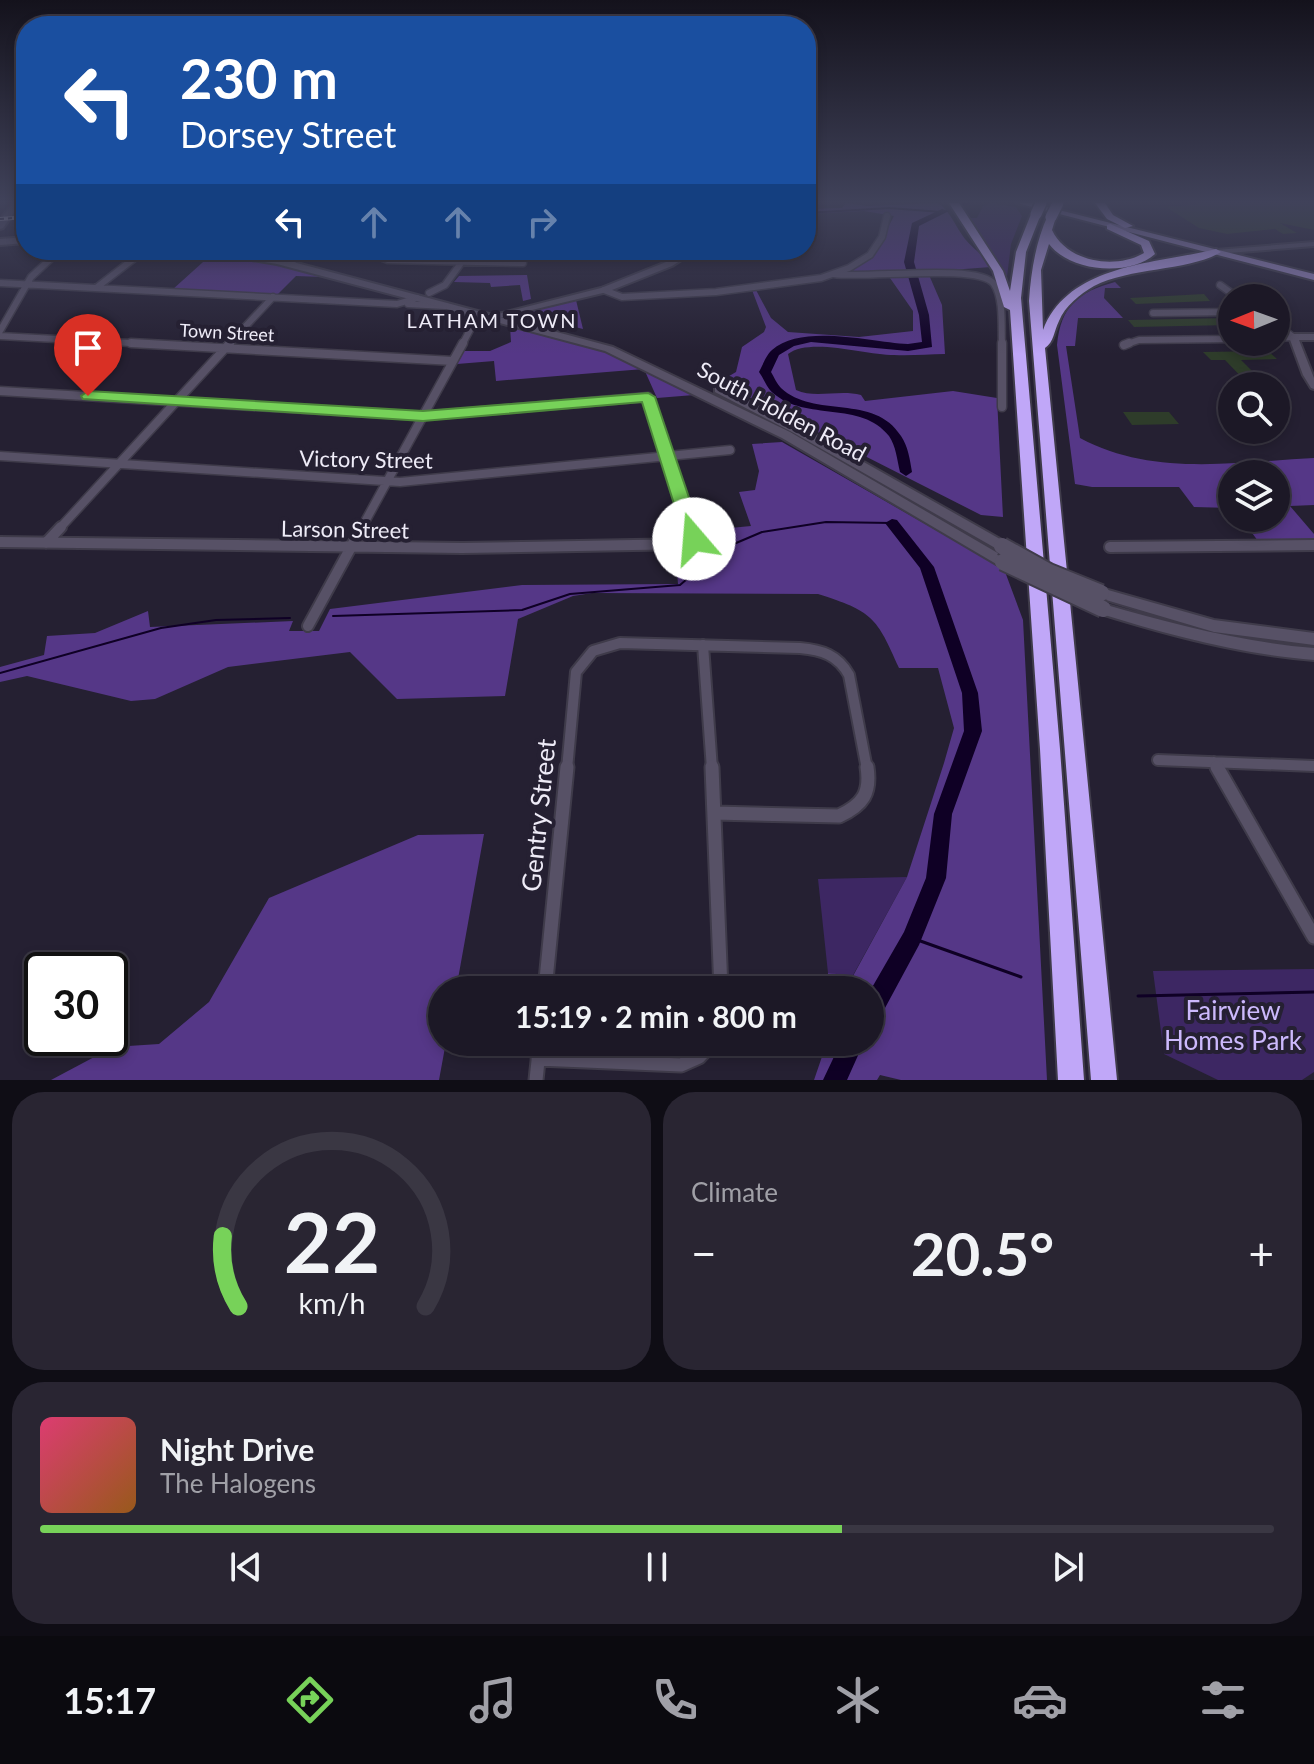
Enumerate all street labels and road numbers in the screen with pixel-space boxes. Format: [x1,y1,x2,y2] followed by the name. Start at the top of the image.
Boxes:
[179,319,275,345] street label: Town Street
[693,355,871,467] street label: South Holden Road
[299,444,433,474] street label: Victory Street
[281,514,409,544] street label: Larson Street
[514,736,562,893] street label: Gentry Street

